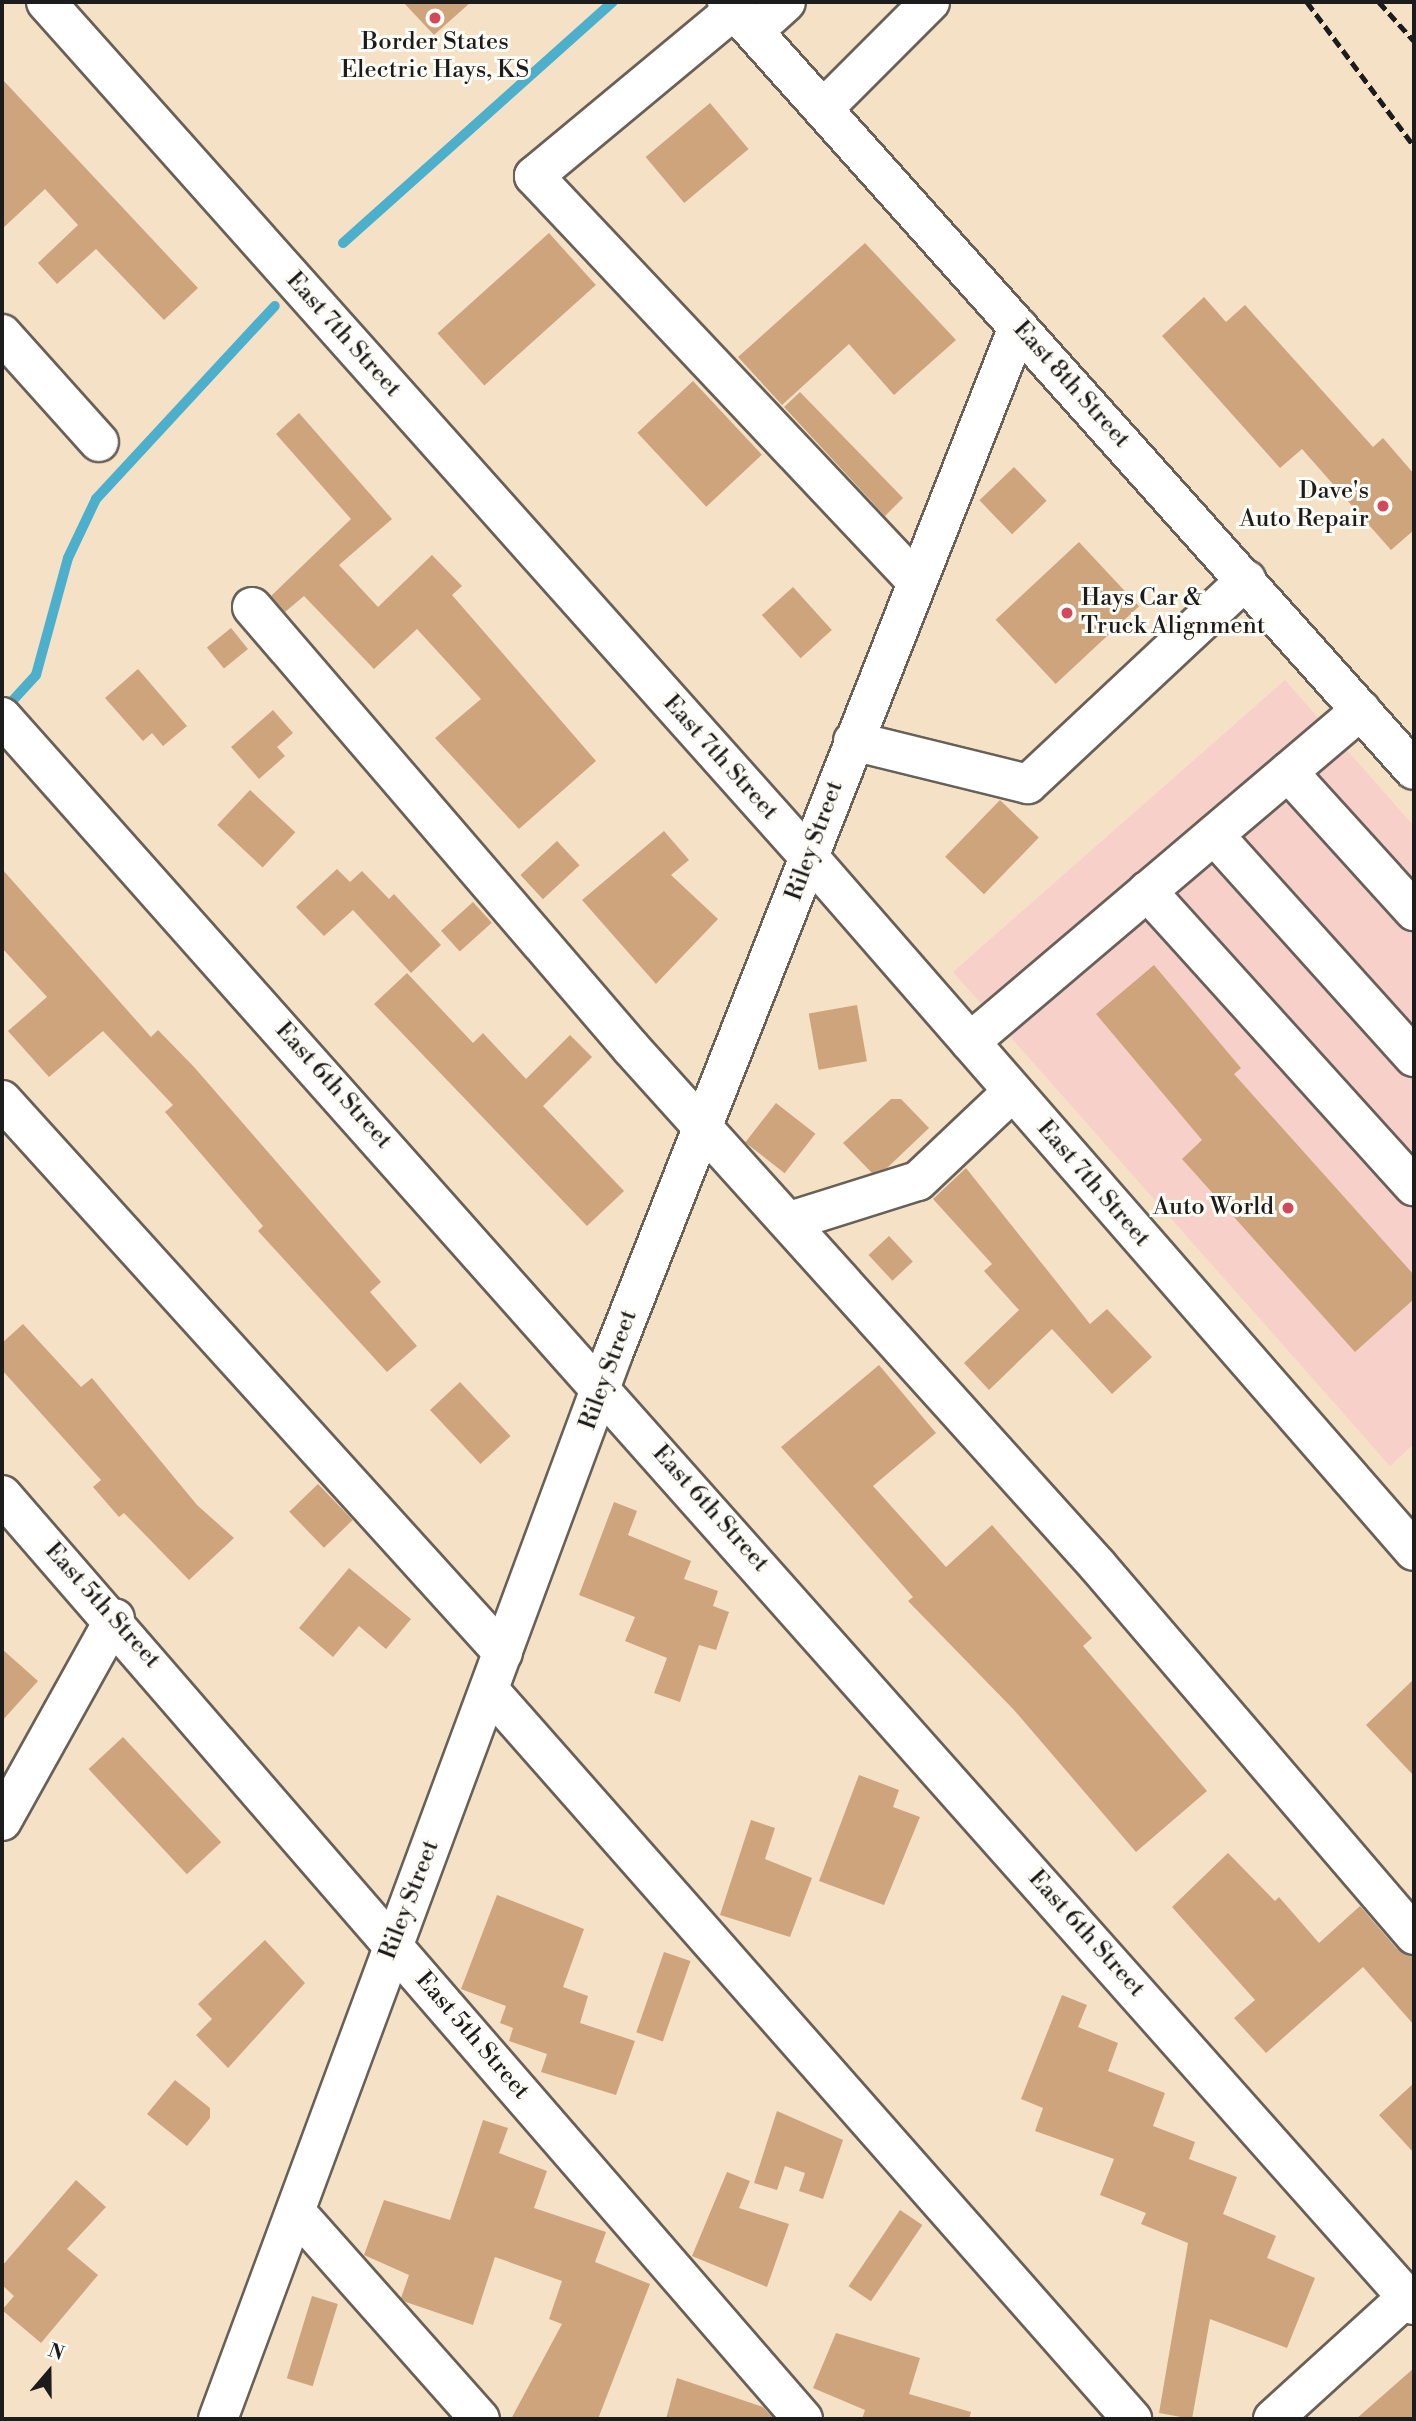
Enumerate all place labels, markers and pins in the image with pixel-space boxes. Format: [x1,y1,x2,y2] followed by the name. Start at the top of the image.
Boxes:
[427,10,443,26] marker: Border States Electric Hays, KS
[341,29,529,85] place label: Border States Electric Hays, KS
[1240,478,1369,534] place label: Dave's Auto Repair
[1375,498,1391,514] marker: Dave's Auto Repair
[1081,585,1265,641] place label: Hays Car & Truck Alignment
[1059,605,1075,621] marker: Hays Car & Truck Alignment
[1153,1194,1274,1222] place label: Auto World
[1280,1200,1296,1216] marker: Auto World

